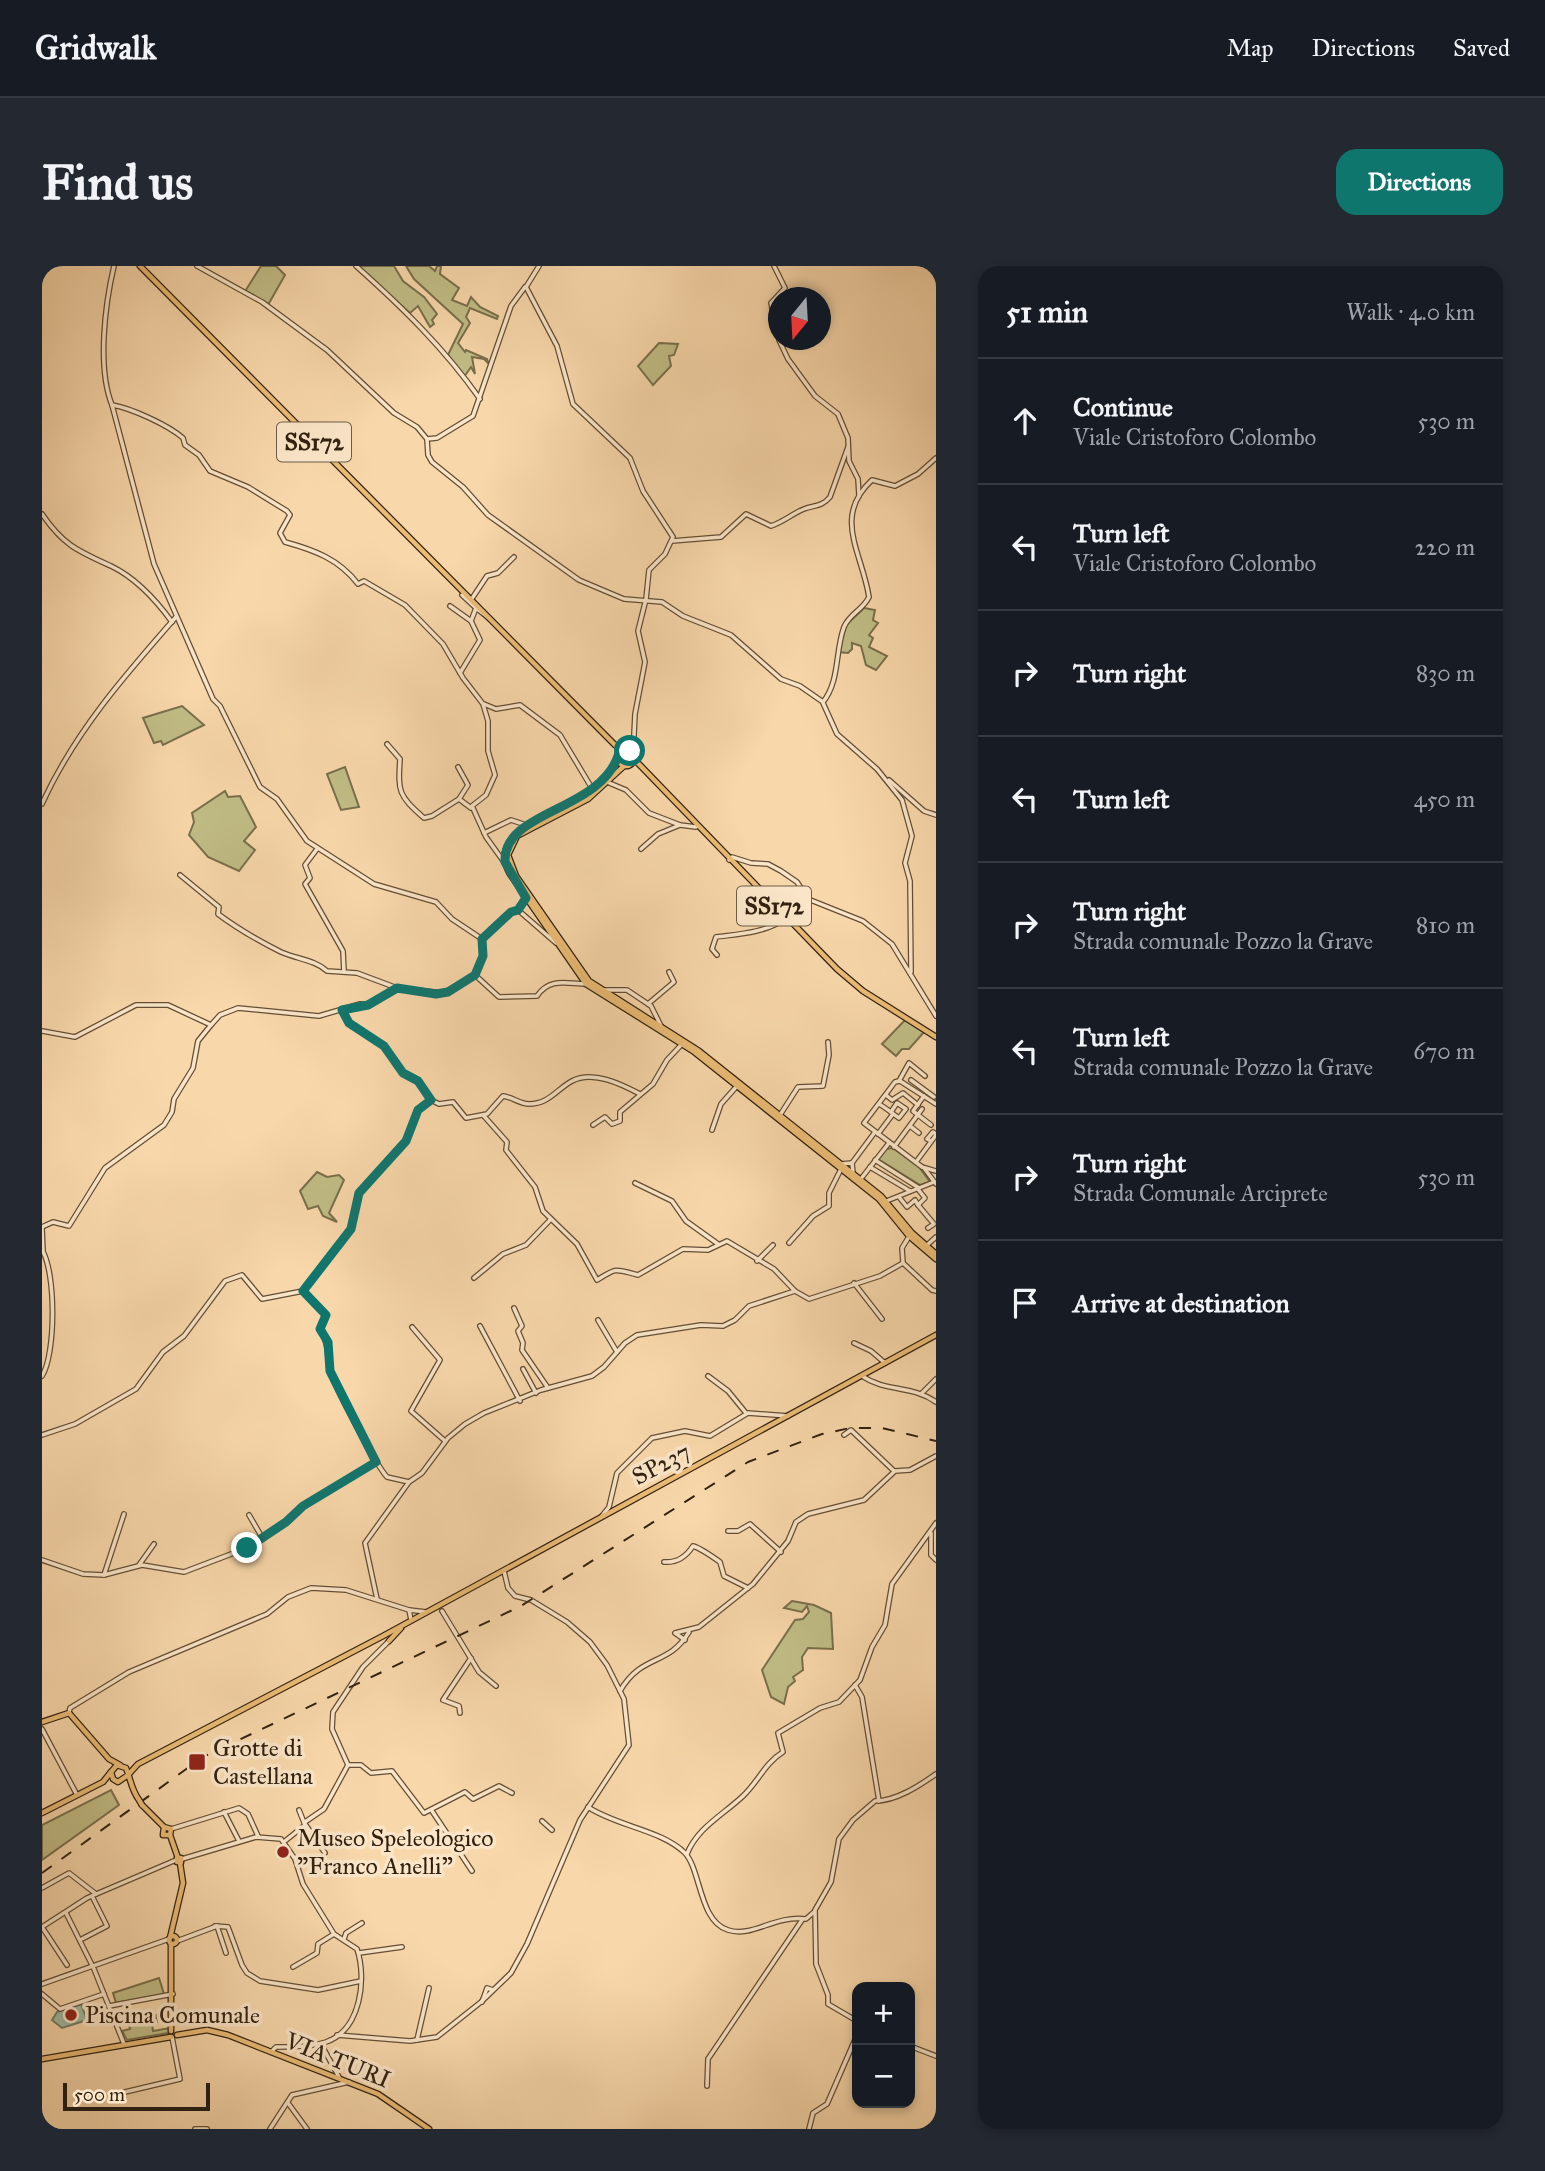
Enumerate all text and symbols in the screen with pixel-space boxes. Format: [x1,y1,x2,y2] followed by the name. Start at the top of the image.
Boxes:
[35,28,157,68] text: Gridwalk
[1227,33,1274,63] text: Map
[1312,33,1415,63] text: Directions
[1453,33,1510,63] text: Saved
[1336,149,1503,215] button: Directions
[42,153,193,212] text: Find us
[768,287,831,350] north arrow
[1006,294,1088,330] text: 51 min
[1346,298,1475,326] text: Walk · 4.0 km
[1073,391,1173,423] text: Continue
[1006,402,1044,440] icon: ahead
[1417,407,1475,435] text: 530 m
[277,422,351,462] road number: SS172
[1073,423,1316,451] text: Viale Cristoforo Colombo
[1073,517,1169,549] text: Turn left
[1006,528,1044,566] icon: left
[1415,533,1475,561] text: 220 m
[1073,549,1316,577] text: Viale Cristoforo Colombo
[1006,654,1044,692] icon: right
[1073,657,1186,689] text: Turn right
[1416,659,1475,687] text: 830 m
[614,735,645,766] route start
[1006,780,1044,818] icon: left
[1073,783,1169,815] text: Turn left
[1414,785,1475,813] text: 450 m
[737,886,811,926] road number: SS172
[1073,895,1186,927] text: Turn right
[1006,906,1044,944] icon: right
[1416,911,1475,939] text: 810 m
[1073,927,1373,955] text: Strada comunale Pozzo la Grave
[1073,1021,1169,1053] text: Turn left
[1006,1032,1044,1070] icon: left
[1413,1037,1475,1065] text: 670 m
[1073,1053,1373,1081] text: Strada comunale Pozzo la Grave
[1073,1147,1186,1179] text: Turn right
[1006,1158,1044,1196] icon: right
[1417,1163,1475,1191] text: 530 m
[1073,1179,1328,1207] text: Strada Comunale Arciprete
[1006,1284,1044,1322] icon: arrive
[1073,1287,1290,1319] text: Arrive at destination
[627,1436,695,1492] street label: SP237
[231,1532,262,1563] route end
[213,1733,314,1791] place label: Grotte di Castellana
[187,1752,207,1772] marker: Grotte di Castellana
[297,1823,494,1881] place label: Museo Speleologico "Franco Anelli"
[275,1844,291,1860] marker: Museo Speleologico "Franco Anelli"
[852,1982,915,2108] map controls
[852,1982,915,2045] button: +
[85,2000,260,2030] place label: Piscina Comunale
[63,2007,79,2023] marker: Piscina Comunale
[280,2025,395,2095] street label: VIA TURI
[852,2045,915,2108] button: −
[63,2080,210,2112] scale bar
[74,2083,125,2106] text: 500 m

